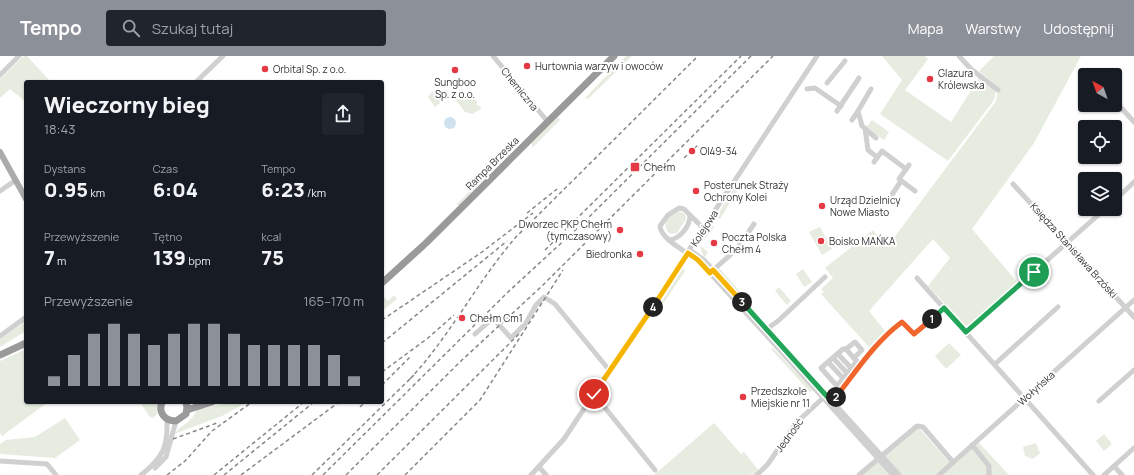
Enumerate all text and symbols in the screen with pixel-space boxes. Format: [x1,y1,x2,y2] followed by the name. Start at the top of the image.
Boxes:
[106,10,386,46] search box
[20,15,82,41] text: Tempo
[120,17,142,39] icon: search
[152,18,233,39] text: Szukaj tutaj
[908,19,943,38] text: Mapa
[965,19,1021,38] text: Warstwy
[1043,19,1114,38] text: Udostępnij
[535,59,664,73] place label: Hurtownia warzyw i owoców
[522,61,532,71] marker: Hurtownia warzyw i owoców
[273,62,346,76] place label: Orbital Sp. z o.o.
[260,64,270,74] marker: Orbital Sp. z o.o.
[498,64,542,114] street label: Chemiczna
[450,65,460,75] marker: Sungboo Sp. z o.o.
[938,66,985,92] place label: Glazura Królewska
[1078,68,1122,112] north arrow
[1078,68,1122,216] map controls
[925,74,935,84] marker: Glazura Królewska
[434,75,476,101] place label: Sungboo Sp. z o.o.
[44,90,210,120] text: Wieczorny bieg
[322,93,364,135] button: share
[44,120,75,138] text: 18:43
[1078,120,1122,164] button: locate
[462,133,522,193] street label: Rampa Brzeska
[700,144,737,158] place label: Ol49-34
[687,146,697,156] marker: Ol49-34
[644,160,675,174] place label: Chełm
[44,161,86,176] text: Dystans
[153,161,178,176] text: Czas
[261,161,296,176] text: Tempo
[629,161,641,173] marker: Chełm
[1078,172,1122,216] button: layers
[44,176,88,203] text: 0.95
[153,176,198,203] text: 6:04
[261,176,305,203] text: 6:23
[704,178,789,204] place label: Posterunek Straży Ochrony Kolei
[88,185,105,200] text: km
[305,185,326,200] text: /km
[691,186,701,196] marker: Posterunek Straży Ochrony Kolei
[830,193,901,219] place label: Urząd Dzielnicy Nowe Miasto
[1027,199,1121,301] street label: Księdza Stanisława Brzóski
[817,201,827,211] marker: Urząd Dzielnicy Nowe Miasto
[687,207,721,249] street label: Kolejowa
[519,217,612,243] place label: Dworzec PKP Chełm (tymczasowy)
[615,225,625,235] marker: Dworzec PKP Chełm (tymczasowy)
[44,229,119,244] text: Przewyższenie
[153,229,182,244] text: Tętno
[261,229,281,244] text: kcal
[722,230,786,256] place label: Poczta Polska Chełm 4
[829,234,896,248] place label: Boisko MAŃKA
[816,236,826,246] marker: Boisko MAŃKA
[709,238,719,248] marker: Poczta Polska Chełm 4
[44,244,55,271] text: 7
[153,244,186,271] text: 139
[261,244,284,271] text: 75
[586,247,632,261] place label: Biedronka
[635,249,645,259] marker: Biedronka
[55,253,66,268] text: m
[186,253,211,268] text: bpm
[1017,255,1051,289] pin
[1023,261,1045,283] icon: arrive
[44,292,133,310] text: Przewyższenie
[303,292,364,310] text: 165–170 m
[732,292,752,312] pin: 3
[739,294,745,309] text: 3
[643,297,663,317] pin: 4
[650,299,656,314] text: 4
[922,309,942,329] pin: 1
[470,311,523,325] place label: Chełm Cm1
[930,311,934,326] text: 1
[457,313,467,323] marker: Chełm Cm1
[1014,368,1058,408] street label: Wołyńska
[577,377,611,411] pin
[583,383,605,405] icon: check
[751,384,810,410] place label: Przedszkole Miejskie nr 11
[826,387,846,407] pin: 2
[833,389,839,404] text: 2
[738,392,748,402] marker: Przedszkole Miejskie nr 11
[772,415,806,455] street label: Jedność

